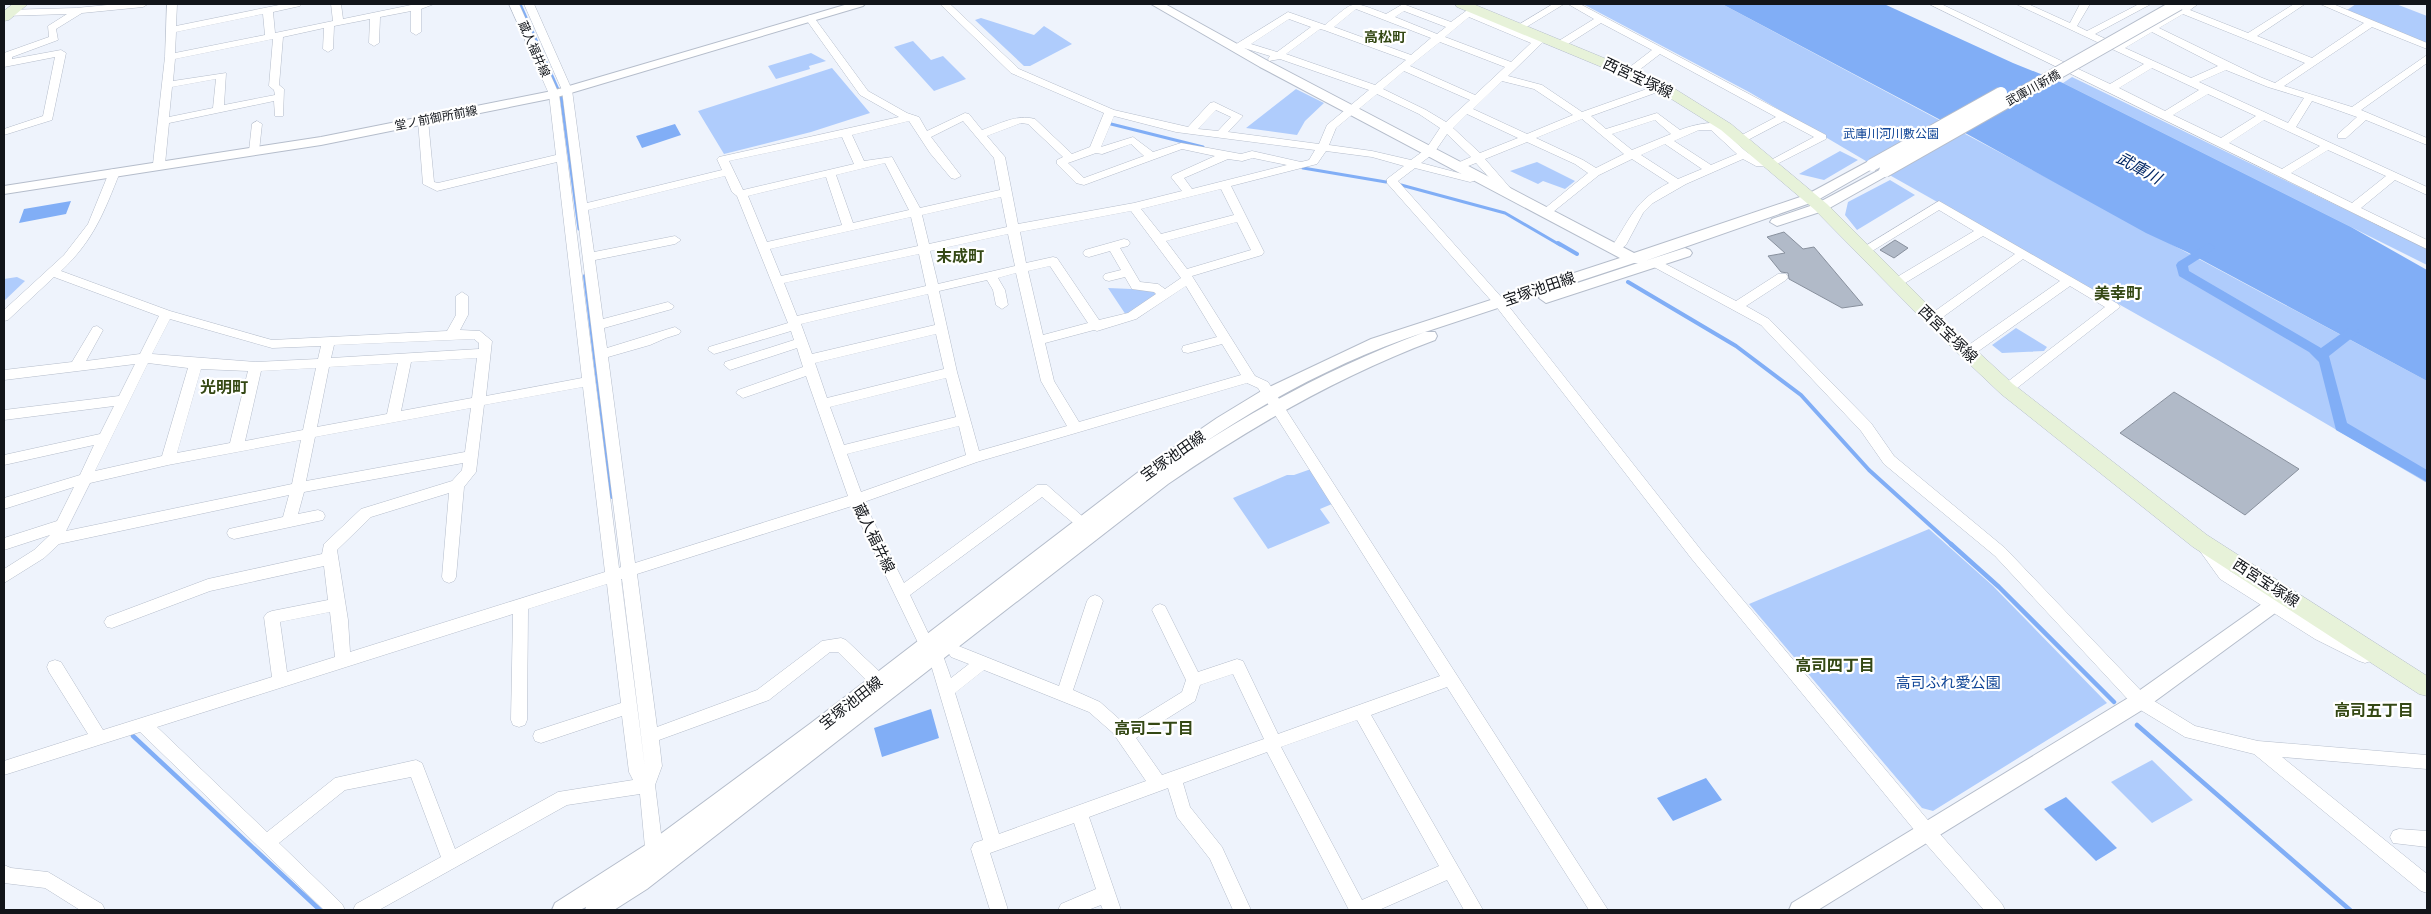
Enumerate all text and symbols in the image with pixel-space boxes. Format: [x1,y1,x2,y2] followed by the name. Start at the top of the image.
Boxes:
[515,19,553,79] street label: 蔵人福井線
[1364,29,1406,45] district label: 高松町
[1600,54,1676,102] street label: 西宮宝塚線
[2003,67,2063,109] street label: 武庫川新橋
[393,103,479,133] street label: 堂ノ前御所前線
[1843,127,1939,141] park label: 武庫川河川敷公園
[2113,148,2166,189] water label: 武庫川
[936,247,984,266] district label: 末成町
[1501,268,1577,310] street label: 宝塚池田線
[2094,284,2142,303] district label: 美幸町
[1915,301,1981,367] street label: 西宮宝塚線
[200,378,248,397] district label: 光明町
[1137,427,1209,485] street label: 宝塚池田線
[849,500,899,576] street label: 蔵人福井線
[2230,555,2302,611] street label: 西宮宝塚線
[1795,656,1875,675] district label: 高司四丁目
[816,673,886,733] street label: 宝塚池田線
[1895,674,2001,692] park label: 高司ふれ愛公園
[2334,701,2414,720] district label: 高司五丁目
[1114,719,1194,738] district label: 高司二丁目

